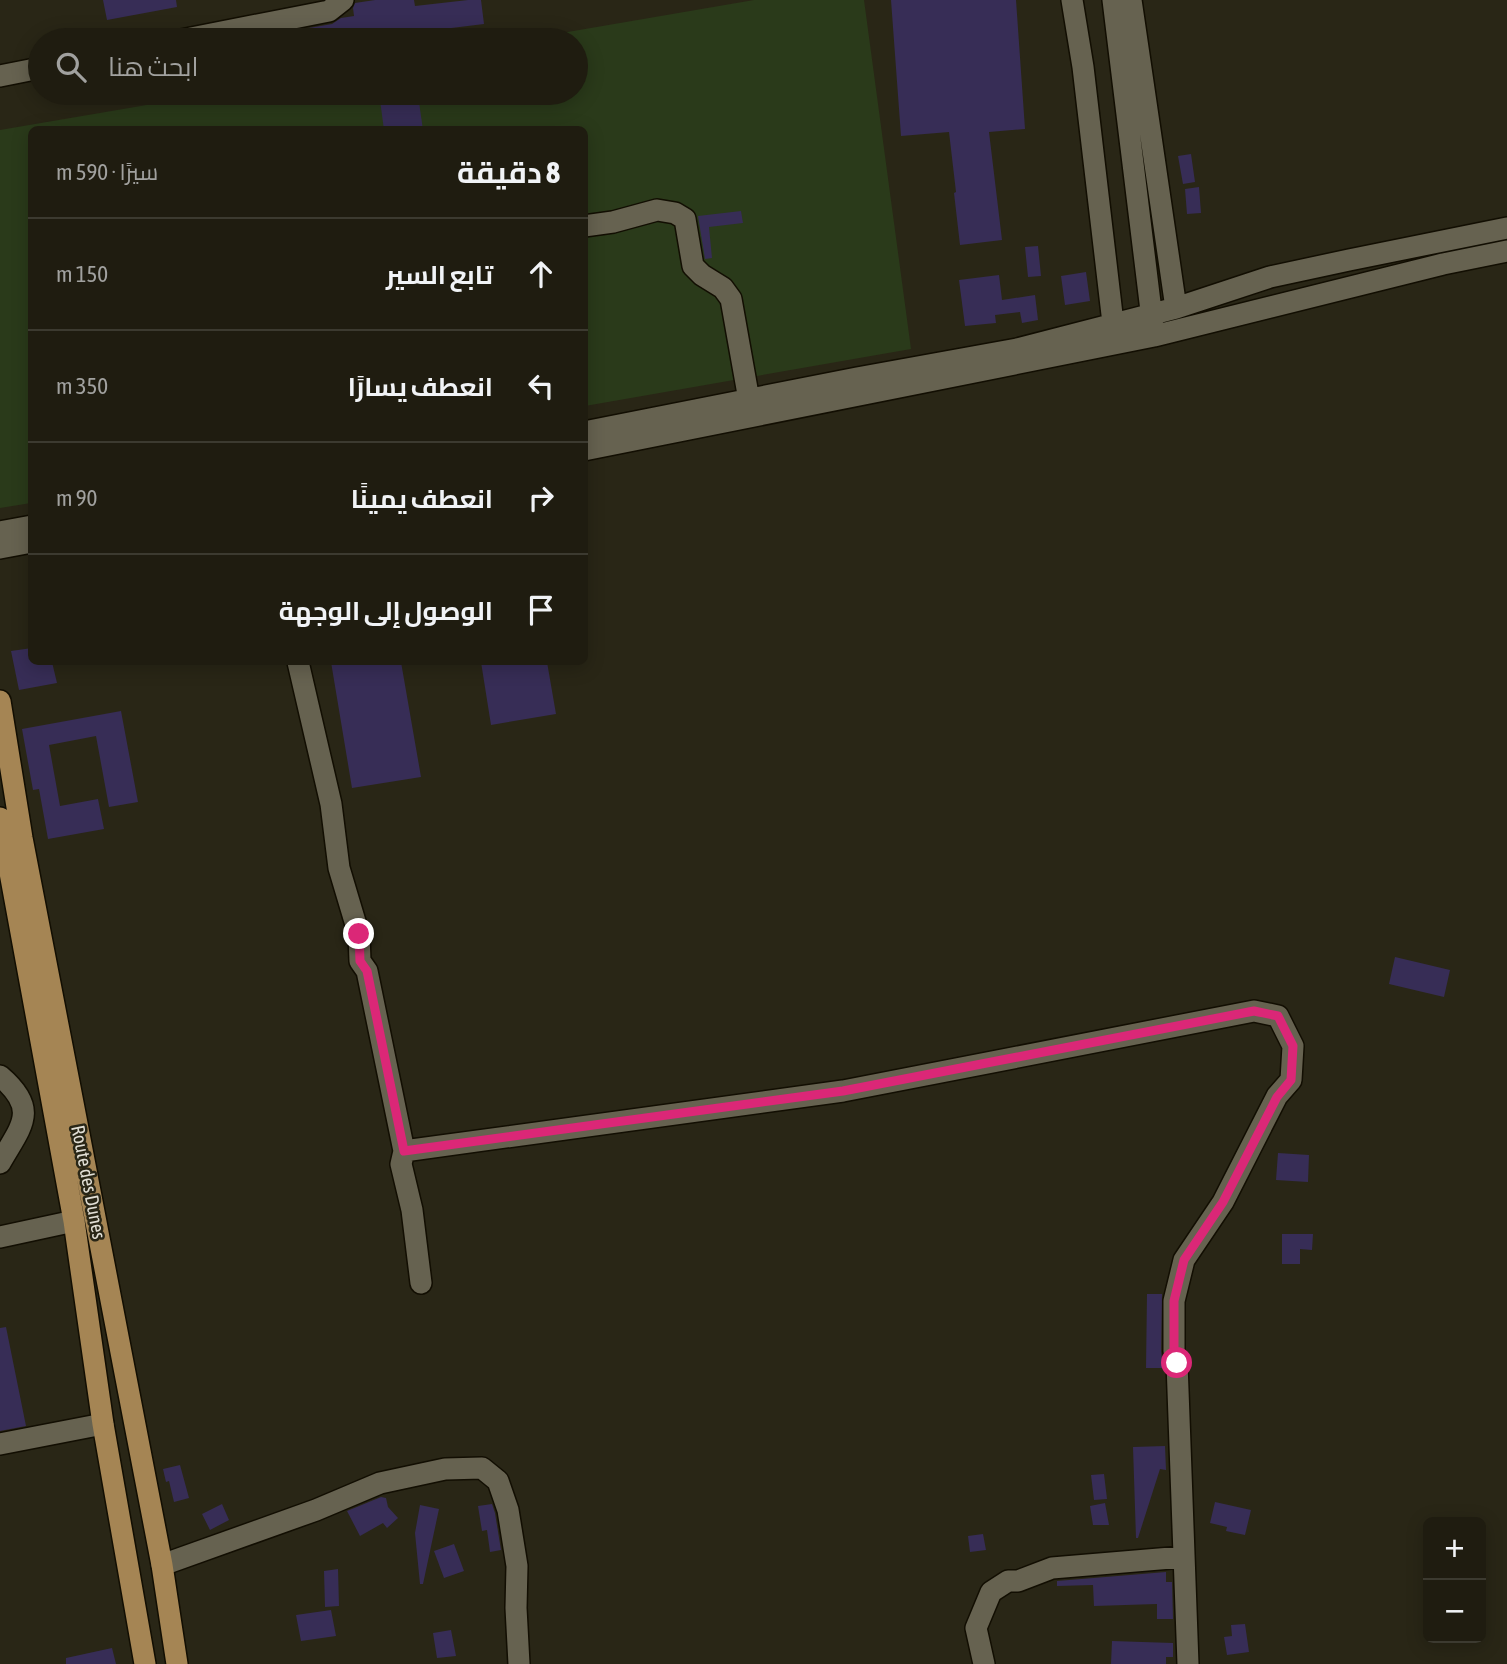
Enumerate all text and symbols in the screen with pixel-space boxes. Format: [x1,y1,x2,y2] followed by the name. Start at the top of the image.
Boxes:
[28,28,588,105] search box
[52,48,90,86] icon: search
[108,52,198,82] text: ابحث هنا
[457,155,560,189] text: 8 دقيقة
[56,159,158,185] text: سيرًا · 590 m
[522,255,560,293] icon: ahead
[386,260,493,290] text: تابع السير
[56,261,108,287] text: 150 m
[522,367,560,405] icon: left
[348,372,493,402] text: انعطف يسارًا
[56,373,108,399] text: 350 m
[522,479,560,517] icon: right
[351,484,493,514] text: انعطف يمينًا
[56,485,97,511] text: 90 m
[522,591,560,629] icon: arrive
[279,596,493,626] text: الوصول إلى الوجهة
[343,918,374,949] route end
[67,1123,111,1241] street label: Route des Dunes
[1161,1347,1192,1378] route start
[1423,1517,1486,1643] map controls
[1423,1517,1486,1580] button: +
[1423,1580,1486,1643] button: −

